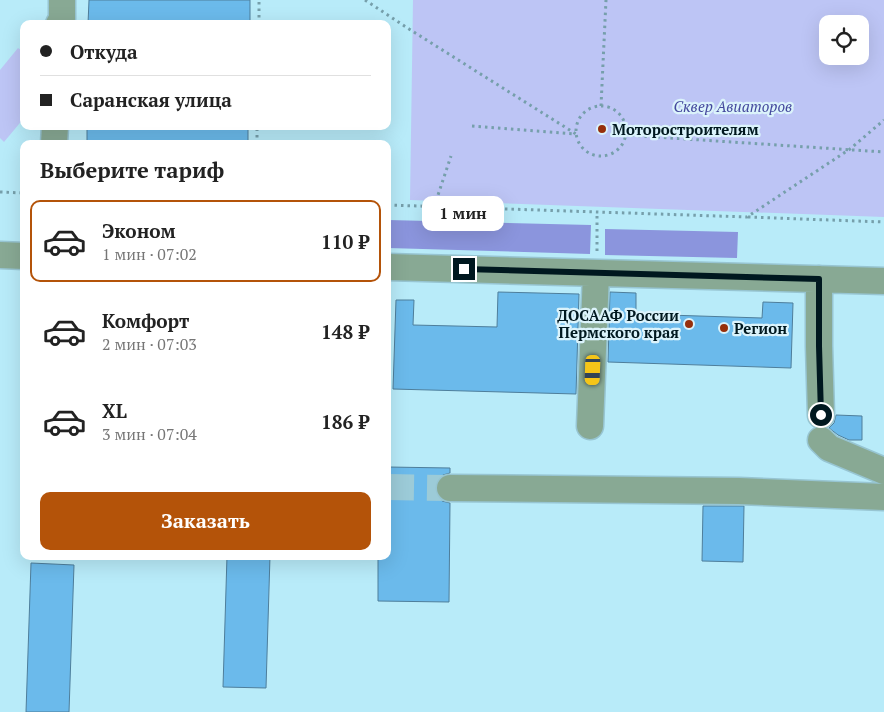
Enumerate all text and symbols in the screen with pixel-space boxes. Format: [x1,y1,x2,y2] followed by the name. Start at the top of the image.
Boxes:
[819,15,869,65] map controls
[819,15,869,65] button: locate
[70,39,138,64] text: Откуда
[70,87,232,112] text: Саранская улица
[674,96,792,116] park label: Сквер Авиаторов
[612,119,759,139] place label: Моторостроителям
[596,123,608,135] marker: Моторостроителям
[40,155,224,184] text: Выберите тариф
[423,196,505,232] callout: 1 мин
[439,202,487,224] text: 1 мин
[102,218,176,243] text: Эконом
[42,219,87,264] icon: car
[321,229,369,254] text: 110 ₽
[102,243,197,265] text: 1 мин · 07:02
[453,258,475,280] route end
[557,305,679,342] place label: ДОСААФ России Пермского края
[102,308,189,333] text: Комфорт
[42,309,87,354] icon: car
[683,318,695,330] marker: ДОСААФ России Пермского края
[734,318,787,338] place label: Регион
[321,319,369,344] text: 148 ₽
[718,322,730,334] marker: Регион
[102,333,197,355] text: 2 мин · 07:03
[584,355,601,385] car
[102,398,127,423] text: XL
[42,399,87,444] icon: car
[810,404,832,426] route start
[321,409,369,434] text: 186 ₽
[102,423,197,445] text: 3 мин · 07:04
[40,492,371,550] button: Заказать

